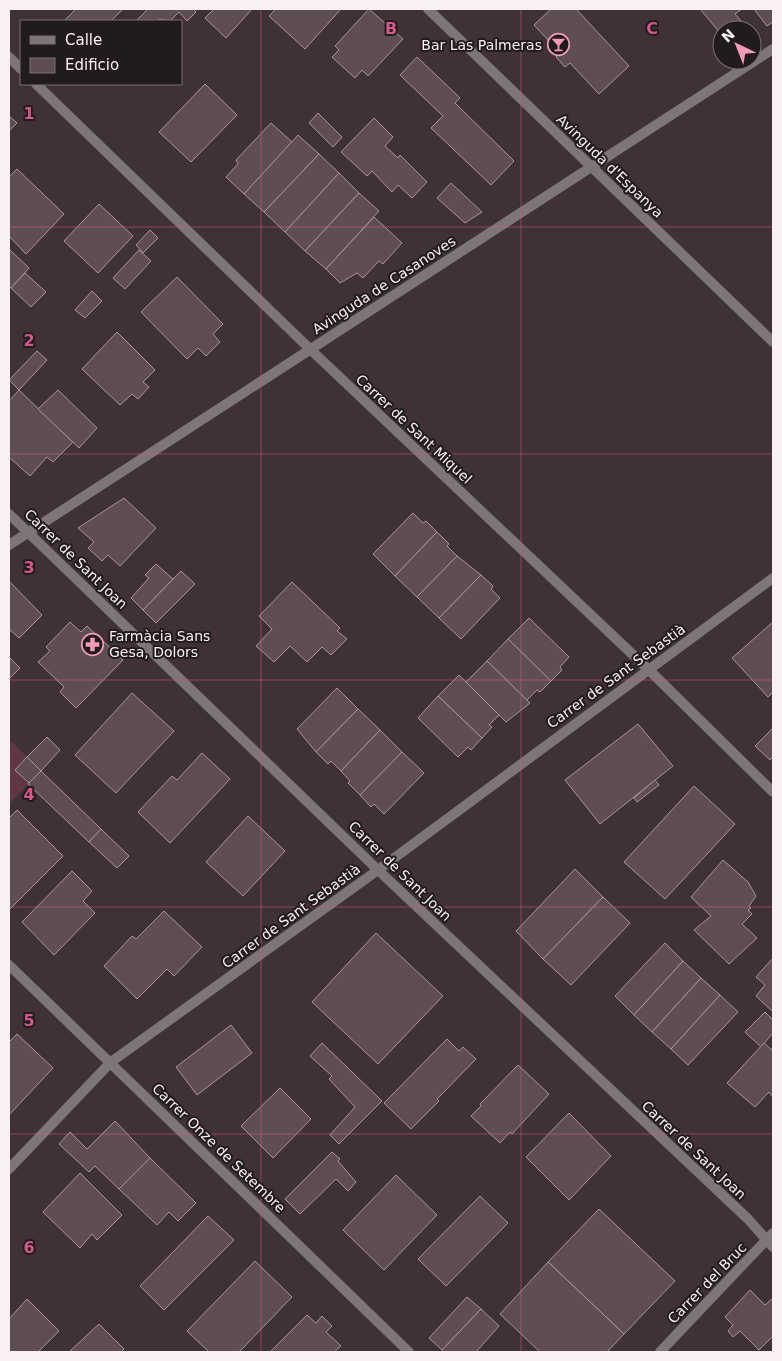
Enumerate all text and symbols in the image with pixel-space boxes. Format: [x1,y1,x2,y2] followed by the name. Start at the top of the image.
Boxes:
[385,19,397,38] text: B
[646,19,658,38] text: C
[20,20,182,85] legend
[712,20,762,70] north arrow
[718,26,738,45] text: N
[65,31,102,49] text: Calle
[546,33,570,57] bar icon: Bar Las Palmeras
[421,37,542,53] place label: Bar Las Palmeras
[65,56,119,74] text: Edificio
[23,104,35,123] text: 1
[554,111,666,221] street label: Avinguda d'Espanya
[309,233,459,337] street label: Avinguda de Casanoves
[23,331,35,350] text: 2
[353,371,475,487] street label: Carrer de Sant Miquel
[21,506,131,612] street label: Carrer de Sant Joan
[23,558,35,577] text: 3
[544,621,688,731] street label: Carrer de Sant Sebastià
[109,628,210,660] place label: Farmàcia Sans Gesa, Dolors
[81,632,105,656] pharmacy icon: Farmàcia Sans Gesa, Dolors
[23,785,35,804] text: 4
[345,818,455,924] street label: Carrer de Sant Joan
[219,861,363,971] street label: Carrer de Sant Sebastià
[23,1011,35,1030] text: 5
[149,1080,289,1216] street label: Carrer Onze de Setembre
[639,1098,749,1202] street label: Carrer de Sant Joan
[23,1238,35,1257] text: 6
[664,1239,750,1327] street label: Carrer del Bruc

